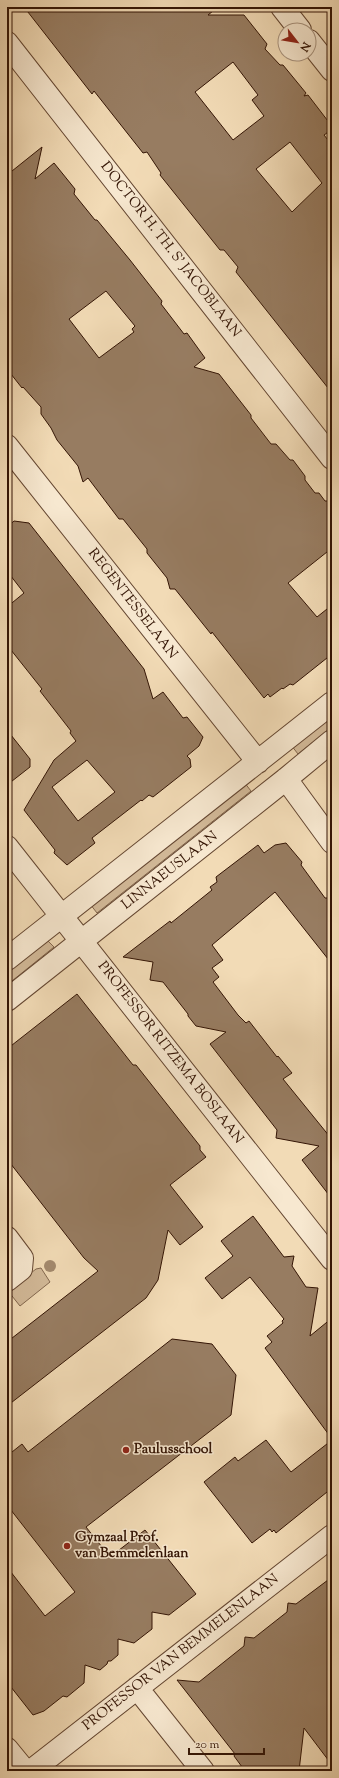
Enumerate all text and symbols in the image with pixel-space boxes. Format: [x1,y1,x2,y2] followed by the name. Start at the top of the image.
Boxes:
[277,22,317,62] north arrow
[295,38,314,55] text: N
[95,158,245,342] street label: DOCTOR H. TH. S' JACOBLAAN
[82,544,182,664] street label: REGENTESSELAAN
[118,827,222,915] street label: LINNAEUSLAAN
[92,957,248,1149] street label: PROFESSOR RITZEMA BOSLAAN
[134,1440,212,1460] place label: Paulusschool
[121,1445,131,1455] marker: Paulusschool
[75,1528,189,1564] place label: Gymzaal Prof. van Bemmelenlaan
[62,1541,72,1551] marker: Gymzaal Prof. van Bemmelenlaan
[79,1570,283,1736] street label: PROFESSOR VAN BEMMELENLAAN
[189,1730,264,1756] scale bar
[195,1736,220,1754] text: 20 m

